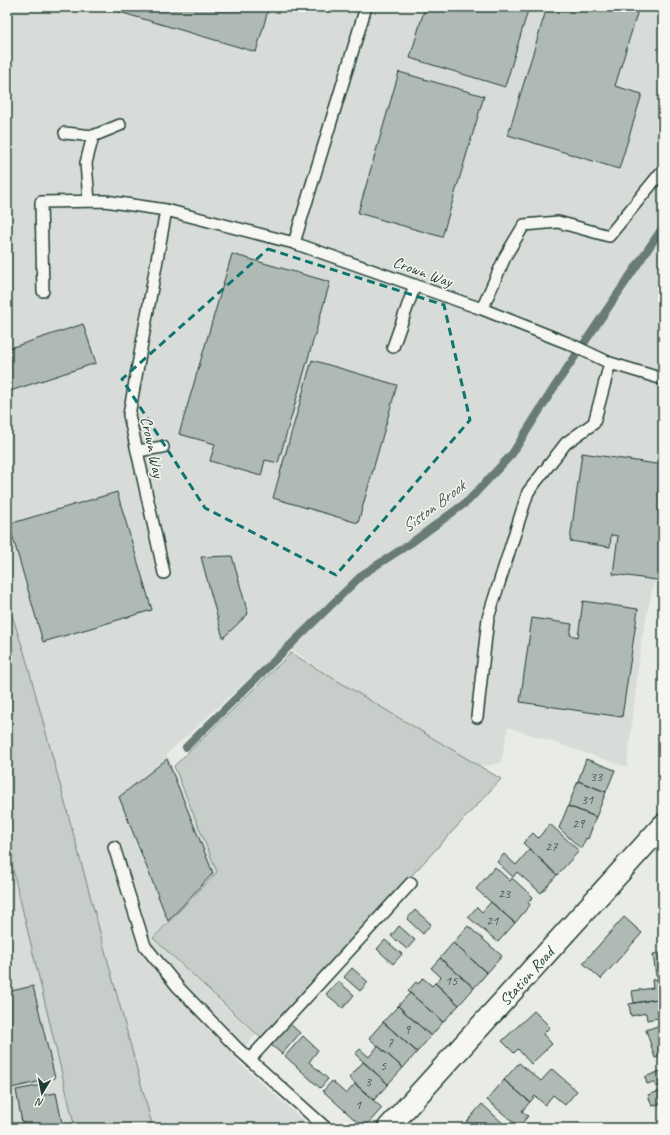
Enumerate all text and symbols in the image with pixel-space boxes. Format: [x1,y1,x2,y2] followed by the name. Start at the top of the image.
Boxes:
[390,252,457,292] street label: Crown Way
[136,415,169,481] street label: Crown Way
[397,474,471,537] water label: Siston Brook
[590,768,604,785] house number: 33
[581,791,594,808] house number: 31
[572,815,586,832] house number: 29
[545,838,558,855] house number: 27
[498,885,512,902] house number: 23
[486,912,499,929] house number: 21
[495,941,560,1010] street label: Station Road
[445,972,458,989] house number: 15
[404,1021,412,1038] house number: 9
[387,1034,394,1051] house number: 7
[380,1057,387,1074] house number: 5
[22,1073,62,1113] north arrow
[365,1073,373,1090] house number: 3
[34,1095,45,1110] text: N
[355,1096,362,1113] house number: 1

